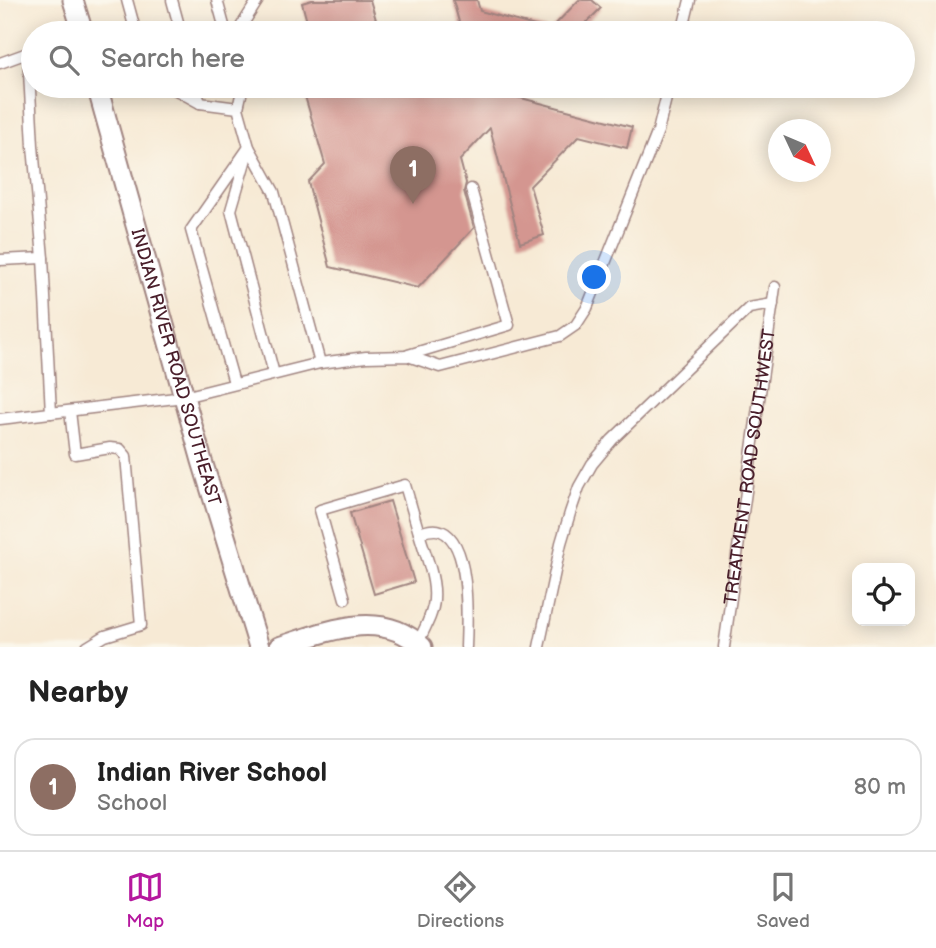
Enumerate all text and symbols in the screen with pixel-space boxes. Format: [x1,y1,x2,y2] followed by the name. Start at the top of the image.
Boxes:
[21,21,915,98] search box
[45,41,83,79] icon: search
[101,44,245,75] text: Search here
[768,119,831,182] north arrow
[390,146,436,204] pin: 1
[126,226,225,508] street label: INDIAN RIVER ROAD SOUTHEAST
[577,260,611,294] your location
[720,327,780,606] street label: TREATMENT ROAD SOUTHWEST
[852,563,915,626] map controls
[852,563,915,626] button: locate
[28,675,128,711] text: Nearby
[97,758,327,789] text: Indian River School
[48,773,58,801] text: 1
[854,773,906,801] text: 80 m
[97,789,167,817] text: School
[126,868,164,933] tab: Map
[417,868,504,933] tab: Directions
[756,868,810,933] tab: Saved

